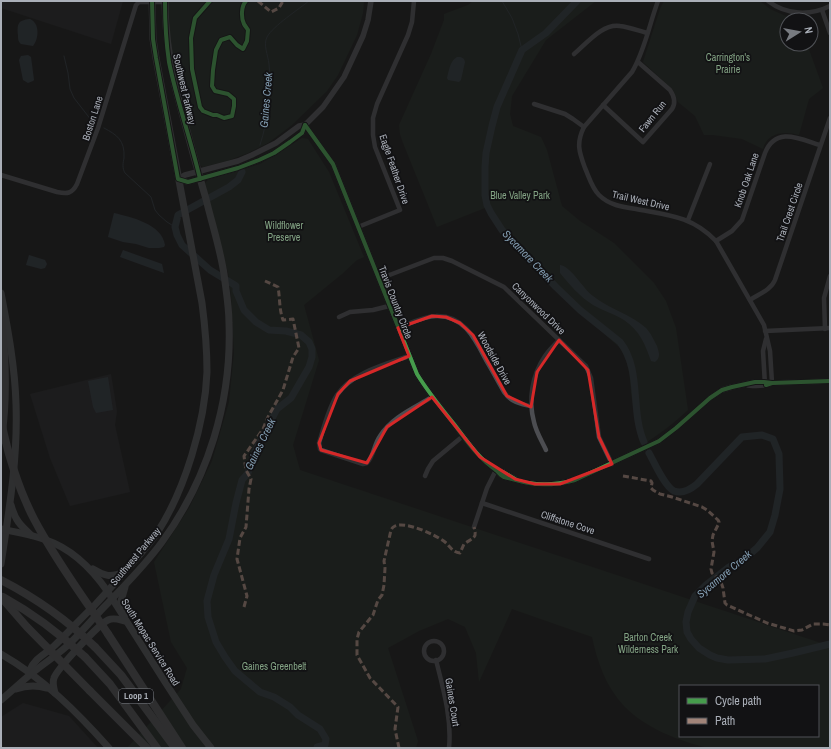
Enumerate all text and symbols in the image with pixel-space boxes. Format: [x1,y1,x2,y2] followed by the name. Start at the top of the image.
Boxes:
[779,12,819,52] north arrow
[801,26,816,35] text: N
[706,51,750,76] park label: Carrington's Prairie
[170,53,199,127] street label: Southwest Parkway
[257,71,275,128] water label: Gaines Creek
[79,94,106,142] street label: Boston Lane
[636,98,669,135] street label: Fawn Run
[377,133,413,206] street label: Eagle Feather Drive
[731,151,762,209] street label: Knob Oak Lane
[773,180,806,243] street label: Trail Crest Circle
[611,188,671,214] street label: Trail West Drive
[490,189,551,202] park label: Blue Valley Park
[265,219,303,244] park label: Wildflower Preserve
[500,227,557,285] water label: Sycamore Creek
[376,264,416,341] street label: Travis Country Circle
[509,279,569,338] street label: Canyonwood Drive
[475,329,515,387] street label: Woodside Drive
[242,415,279,472] water label: Gaines Creek
[539,508,597,537] street label: Cliffstone Cove
[107,524,164,588] street label: Southwest Parkway
[694,547,755,601] water label: Sycamore Creek
[118,596,183,688] street label: South Mopac Service Road
[618,631,679,656] park label: Barton Creek Wilderness Park
[242,660,307,673] park label: Gaines Greenbelt
[442,677,463,728] street label: Gaines Court
[679,685,819,737] legend
[119,689,153,703] road number: Loop 1
[715,693,762,709] text: Cycle path
[715,713,735,729] text: Path

